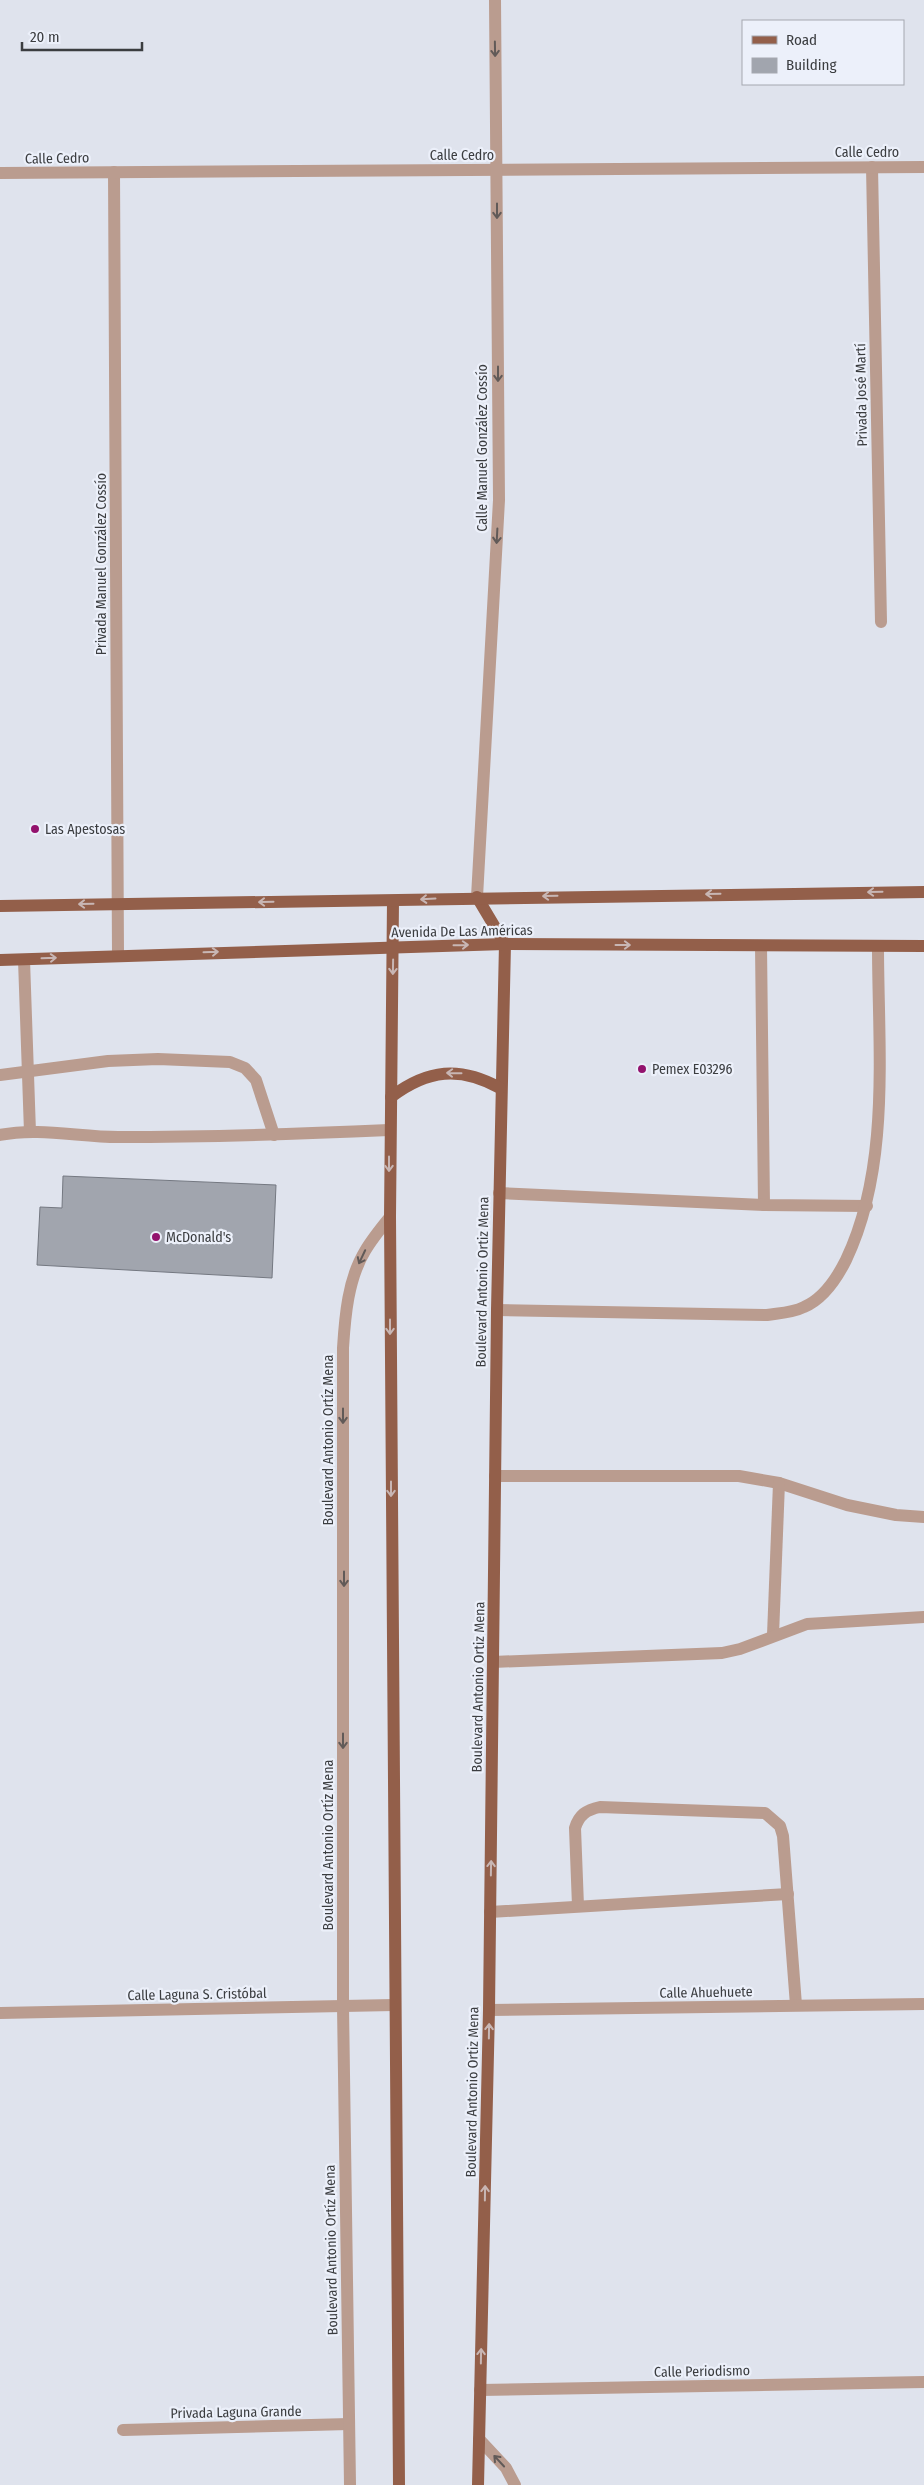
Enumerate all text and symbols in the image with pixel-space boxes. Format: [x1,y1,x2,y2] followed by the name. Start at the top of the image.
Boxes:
[22,20,142,52] scale bar
[742,20,904,85] legend
[30,28,60,46] text: 20 m
[786,31,817,49] text: Road
[491,40,500,56] one-way arrow
[786,56,837,74] text: Building
[835,144,899,161] street label: Calle Cedro
[430,147,494,164] street label: Calle Cedro
[25,149,89,168] street label: Calle Cedro
[492,202,502,219] one-way arrow
[852,343,871,447] street label: Privada José Martí
[474,364,491,532] street label: Calle Manuel González Cossío
[493,365,503,381] one-way arrow
[93,473,110,655] street label: Privada Manuel González Cossío
[492,528,501,544] one-way arrow
[45,821,125,838] place label: Las Apestosas
[29,823,41,835] marker: Las Apestosas
[868,887,884,897] one-way arrow
[705,889,722,899] one-way arrow
[543,891,559,901] one-way arrow
[420,894,436,904] one-way arrow
[258,897,274,907] one-way arrow
[78,900,94,909] one-way arrow
[391,922,533,941] street label: Avenida De Las Américas
[452,940,469,950] one-way arrow
[615,940,631,950] one-way arrow
[203,948,219,957] one-way arrow
[40,954,56,963] one-way arrow
[388,958,398,975] one-way arrow
[652,1061,732,1078] place label: Pemex E03296
[636,1063,648,1075] marker: Pemex E03296
[447,1069,463,1078] one-way arrow
[384,1156,394,1172] one-way arrow
[473,1196,492,1368] street label: Boulevard Antonio Ortiz Mena
[166,1229,231,1246] place label: McDonald's
[150,1231,162,1243] marker: McDonald's
[357,1249,367,1264] one-way arrow
[385,1318,395,1335] one-way arrow
[320,1354,337,1525] street label: Boulevard Antonio Ortíz Mena
[338,1408,348,1424] one-way arrow
[386,1481,396,1497] one-way arrow
[339,1570,349,1587] one-way arrow
[469,1601,488,1773] street label: Boulevard Antonio Ortiz Mena
[339,1733,348,1749] one-way arrow
[320,1759,337,1930] street label: Boulevard Antonio Ortíz Mena
[486,1860,496,1876] one-way arrow
[659,1983,753,2002] street label: Calle Ahuehuete
[127,1985,267,2004] street label: Calle Laguna S. Cristóbal
[463,2006,482,2178] street label: Boulevard Antonio Ortiz Mena
[484,2023,494,2039] one-way arrow
[322,2164,341,2336] street label: Boulevard Antonio Ortíz Mena
[480,2185,489,2201] one-way arrow
[476,2348,485,2364] one-way arrow
[654,2362,750,2381] street label: Calle Periodismo
[170,2403,302,2422] street label: Privada Laguna Grande
[493,2454,505,2467] one-way arrow

